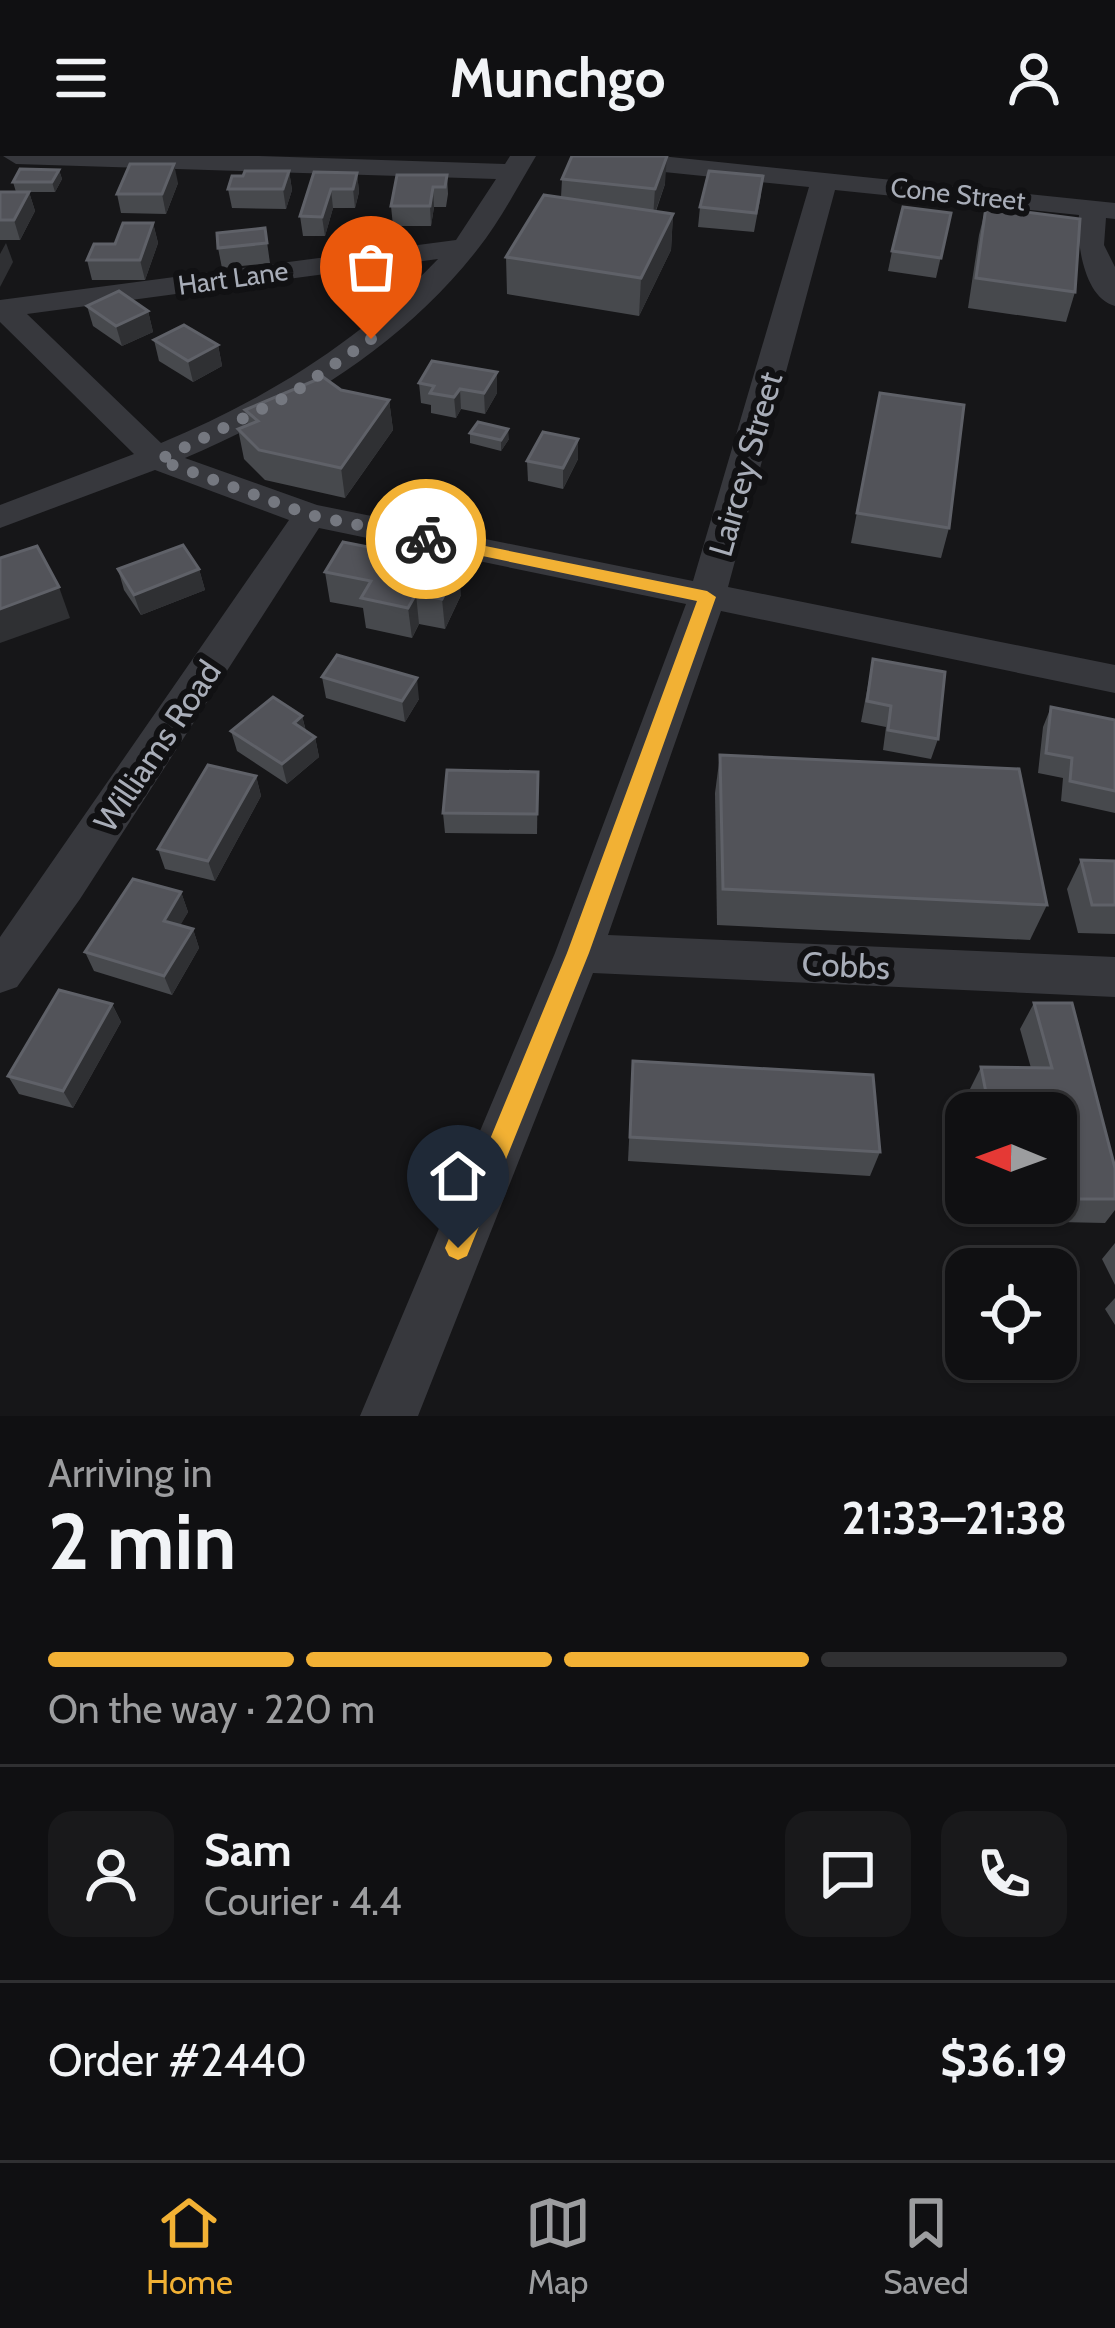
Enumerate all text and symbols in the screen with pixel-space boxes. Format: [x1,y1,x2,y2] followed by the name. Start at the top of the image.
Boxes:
[48,45,114,111] icon: menu
[450,45,665,111] text: Munchgo
[1001,45,1067,111] icon: person
[889,171,1027,217] street label: Cone Street
[320,216,422,339] pin
[338,234,404,300] icon: bag
[176,254,290,302] street label: Hart Lane
[700,367,790,561] street label: Laircey Street
[366,479,486,599] courier
[393,506,459,572] icon: bike
[85,653,229,839] street label: Williams Road
[801,943,891,987] street label: Cobbs
[945,1092,1077,1224] north arrow
[945,1092,1077,1380] map controls
[407,1125,509,1248] pin
[425,1143,491,1209] icon: home
[945,1248,1077,1380] button: locate
[48,1449,212,1497] text: Arriving in
[842,1491,1067,1545] text: 21:33–21:38
[48,1494,236,1589] text: 2 min
[48,1685,375,1733] text: On the way · 220 m
[48,1811,174,1937] button: person
[785,1811,911,1937] button: chat
[941,1811,1067,1937] button: phone
[204,1823,292,1877] text: Sam
[204,1877,402,1925] text: Courier · 4.4
[48,2033,307,2087] text: Order #2440
[940,2033,1067,2087] text: $36.19
[146,2190,233,2302] tab: Home
[525,2190,591,2302] tab: Map
[883,2190,969,2302] tab: Saved

